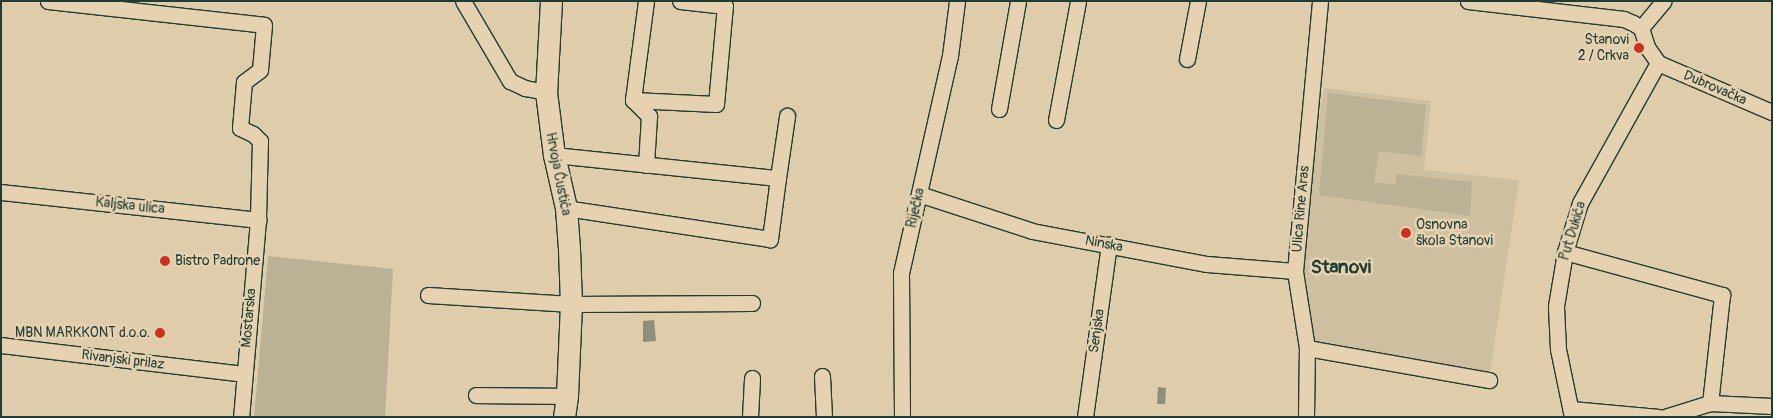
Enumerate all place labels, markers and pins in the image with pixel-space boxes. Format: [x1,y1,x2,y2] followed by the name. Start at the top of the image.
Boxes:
[1578,32,1629,64] place label: Stanovi 2 / Crkva
[1633,42,1645,54] marker: Stanovi 2 / Crkva
[1416,217,1493,250] place label: Osnovna škola Stanovi
[1400,227,1412,239] marker: Osnovna škola Stanovi
[175,253,260,269] place label: Bistro Padrone
[159,255,171,267] marker: Bistro Padrone
[15,325,150,341] place label: MBN MARKKONT d.o.o.
[154,327,166,339] marker: MBN MARKKONT d.o.o.

